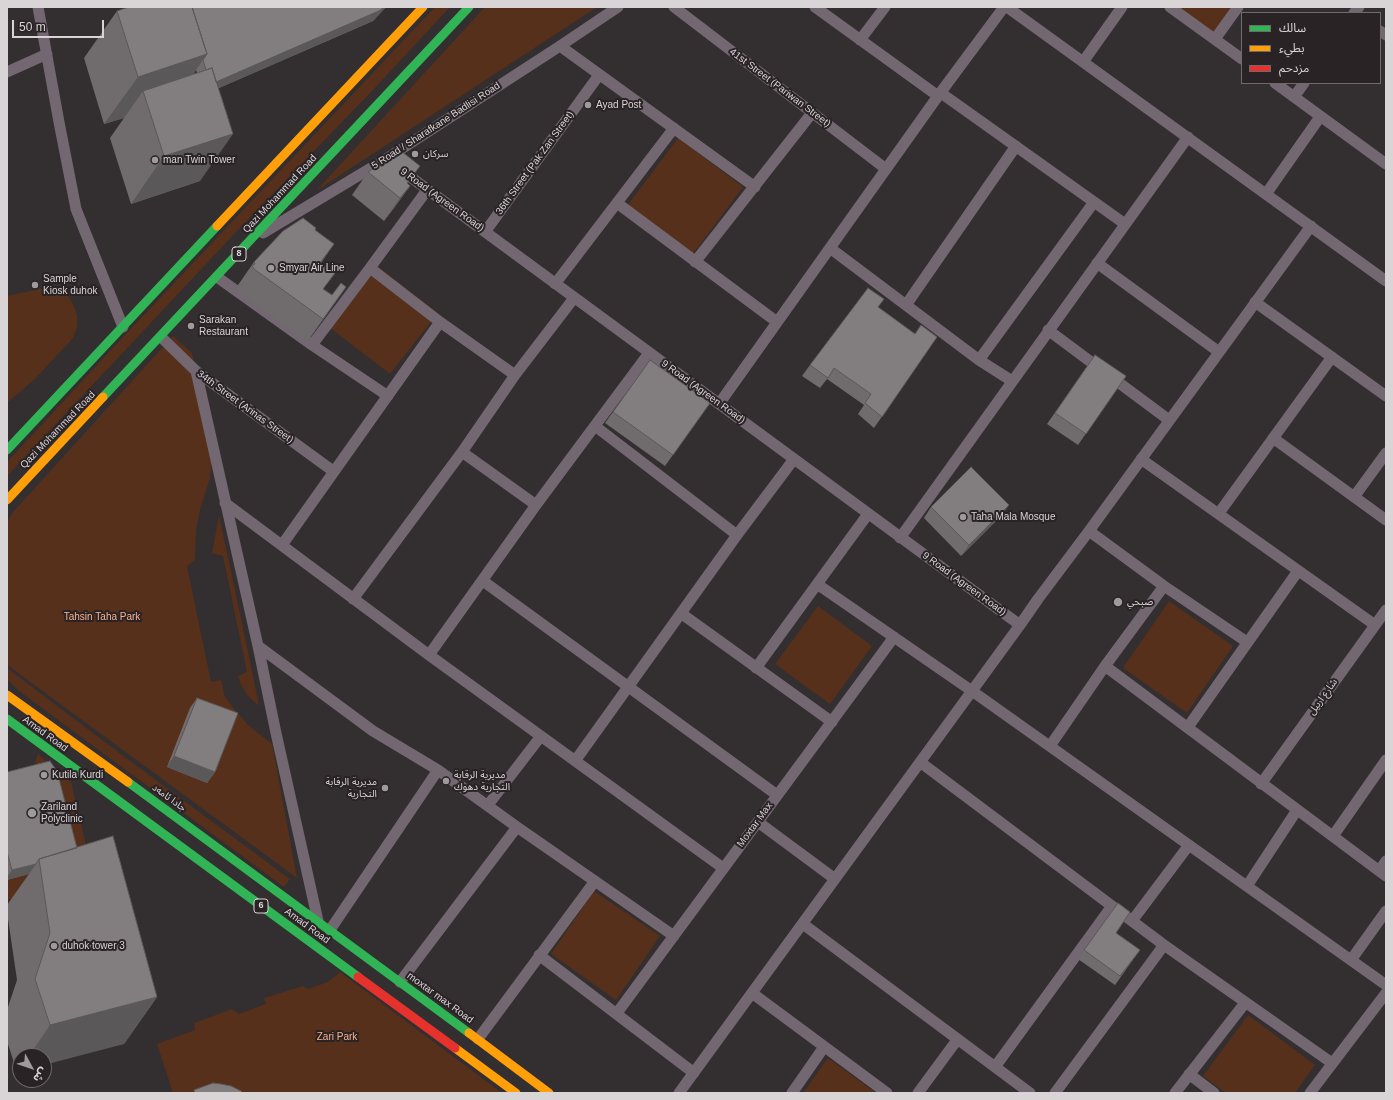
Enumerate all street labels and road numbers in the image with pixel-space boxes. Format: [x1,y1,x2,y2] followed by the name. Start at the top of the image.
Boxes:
[727,46,833,130] street label: 41st Street (Pariwan Street)
[370,80,502,172] street label: 5 Road / Sharafkane Badlisi Road
[493,109,577,217] street label: 36th Street (Pak Zan Street)
[241,152,319,236] street label: Qazi Mohammad Road
[398,166,486,234] street label: 9 Road (Agreen Road)
[232,247,246,261] road number: 8
[659,358,747,426] street label: 9 Road (Agreen Road)
[194,368,296,446] street label: 34th Street (Arinas Street)
[18,389,98,471] street label: Qazi Mohammad Road
[920,550,1008,618] street label: 9 Road (Agreen Road)
[1306,677,1340,717] street label: شارع اربيل
[20,714,70,754] street label: Amad Road
[150,782,188,814] street label: جادا ئامەد
[735,800,775,850] street label: Moxtar Max
[254,899,268,913] road number: 6
[282,906,332,946] street label: Amad Road
[405,970,475,1026] street label: moxtar max Road

